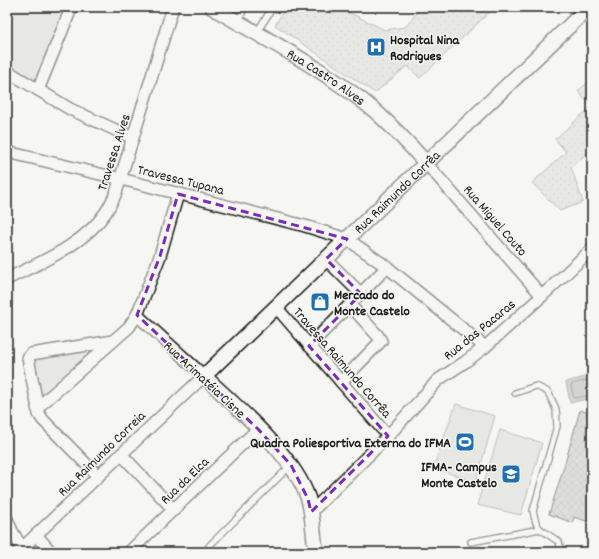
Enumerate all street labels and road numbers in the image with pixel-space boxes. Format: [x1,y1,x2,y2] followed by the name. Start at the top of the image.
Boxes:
[282,45,369,112] street label: Rua Castro Alves
[93,111,137,194] street label: Travessa Alves
[350,146,446,239] street label: Rua Raimundo Corrêa
[135,161,226,201] street label: Travessa Tupana
[458,181,531,261] street label: Rua Miguel Couto
[440,295,521,366] street label: Rua das Pacaras
[288,303,396,423] street label: Travessa Raimundo Corrêa
[158,337,249,424] street label: Rua Arimatéia Cisne
[54,407,151,502] street label: Rua Raimundo Correia
[157,453,215,510] street label: Rua da Elca

